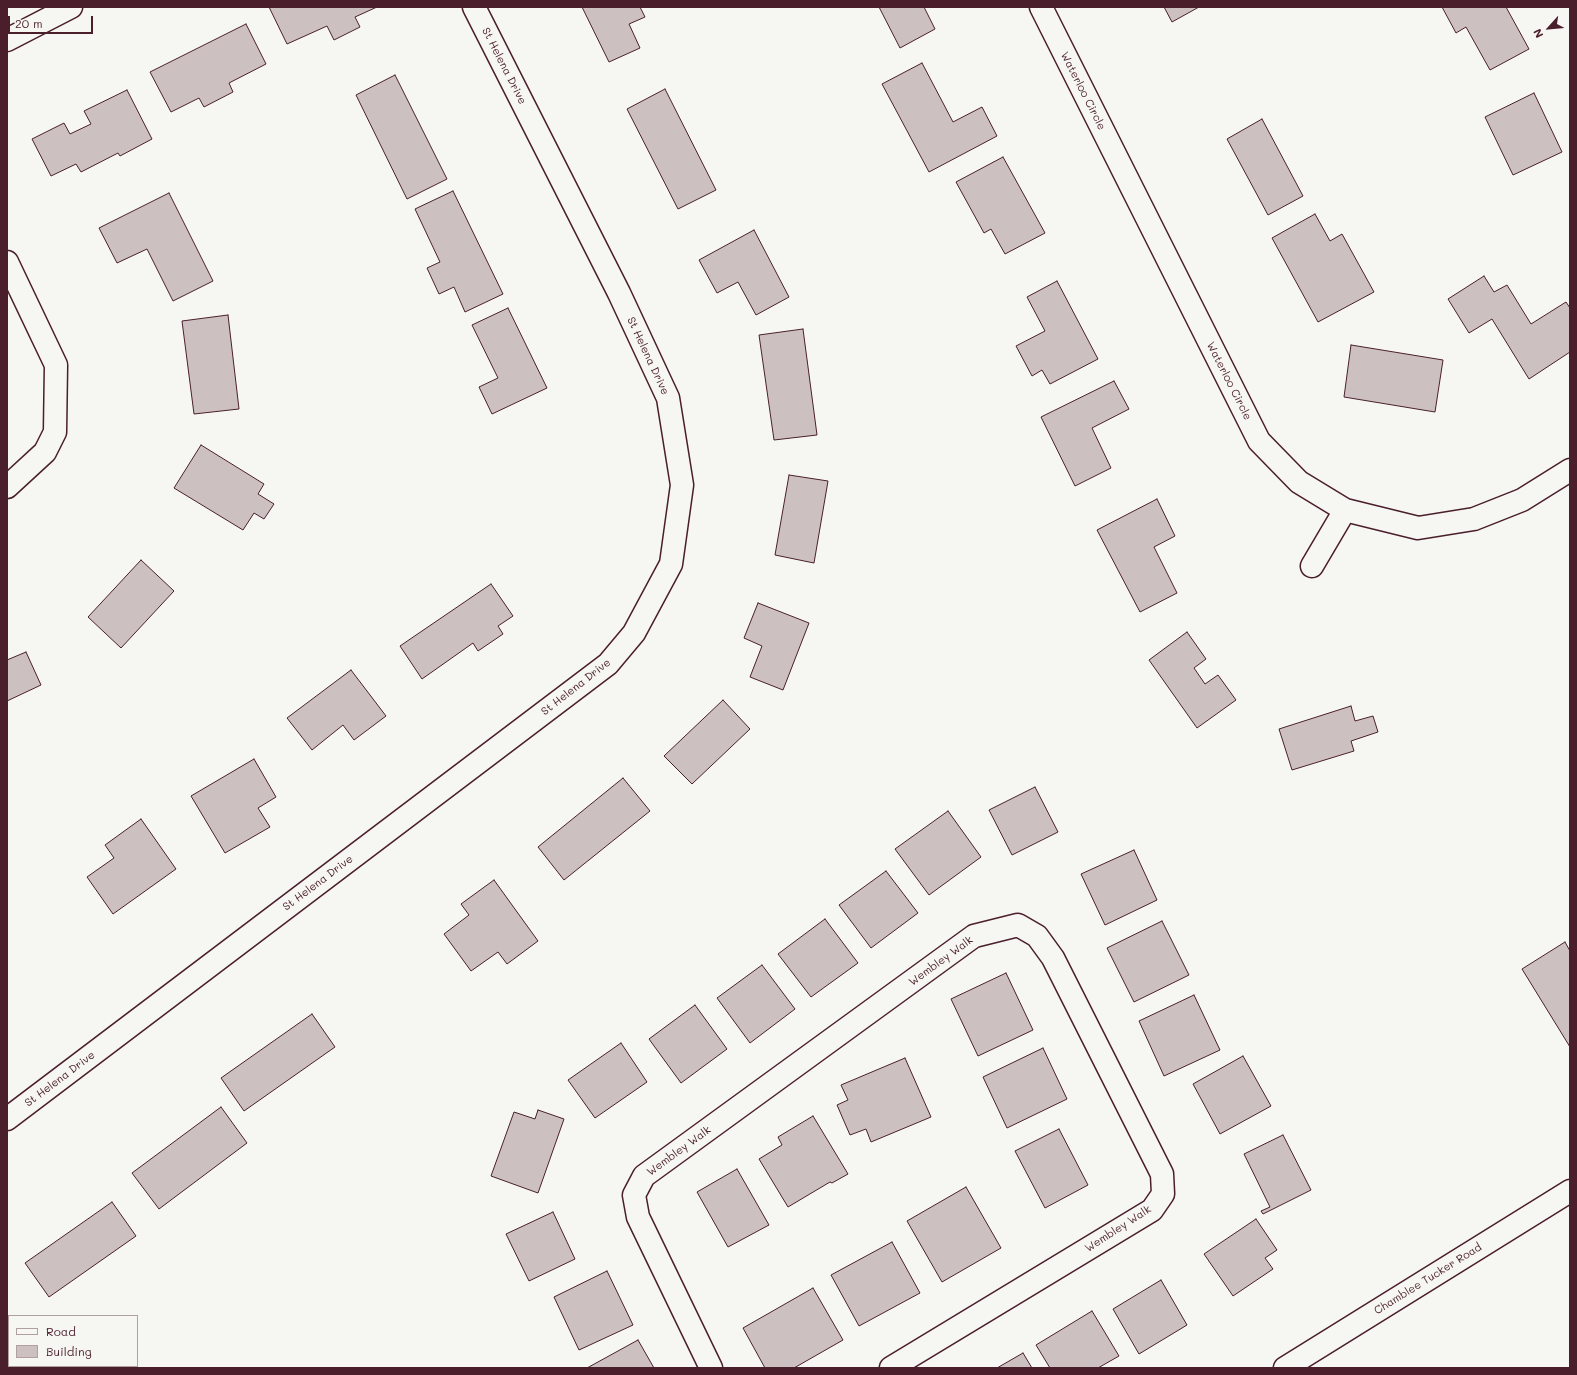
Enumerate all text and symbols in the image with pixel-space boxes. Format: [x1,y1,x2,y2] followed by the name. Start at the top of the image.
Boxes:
[10,8,95,34] scale bar
[1529,8,1569,48] north arrow
[15,15,43,31] text: 20 m
[479,25,529,107] street label: St Helena Drive
[1529,27,1546,41] text: N
[1058,50,1108,132] street label: Waterloo Circle
[624,315,672,397] street label: St Helena Drive
[1204,340,1254,422] street label: Waterloo Circle
[539,656,613,718] street label: St Helena Drive
[280,852,356,914] street label: St Helena Drive
[906,933,976,989] street label: Wembley Walk
[22,1048,98,1110] street label: St Helena Drive
[644,1123,714,1179] street label: Wembley Walk
[1082,1203,1154,1255] street label: Wembley Walk
[1372,1240,1484,1318] street label: Chamblee Tucker Road
[8,1315,138,1367] legend
[46,1323,76,1339] text: Road
[46,1343,92,1359] text: Building

